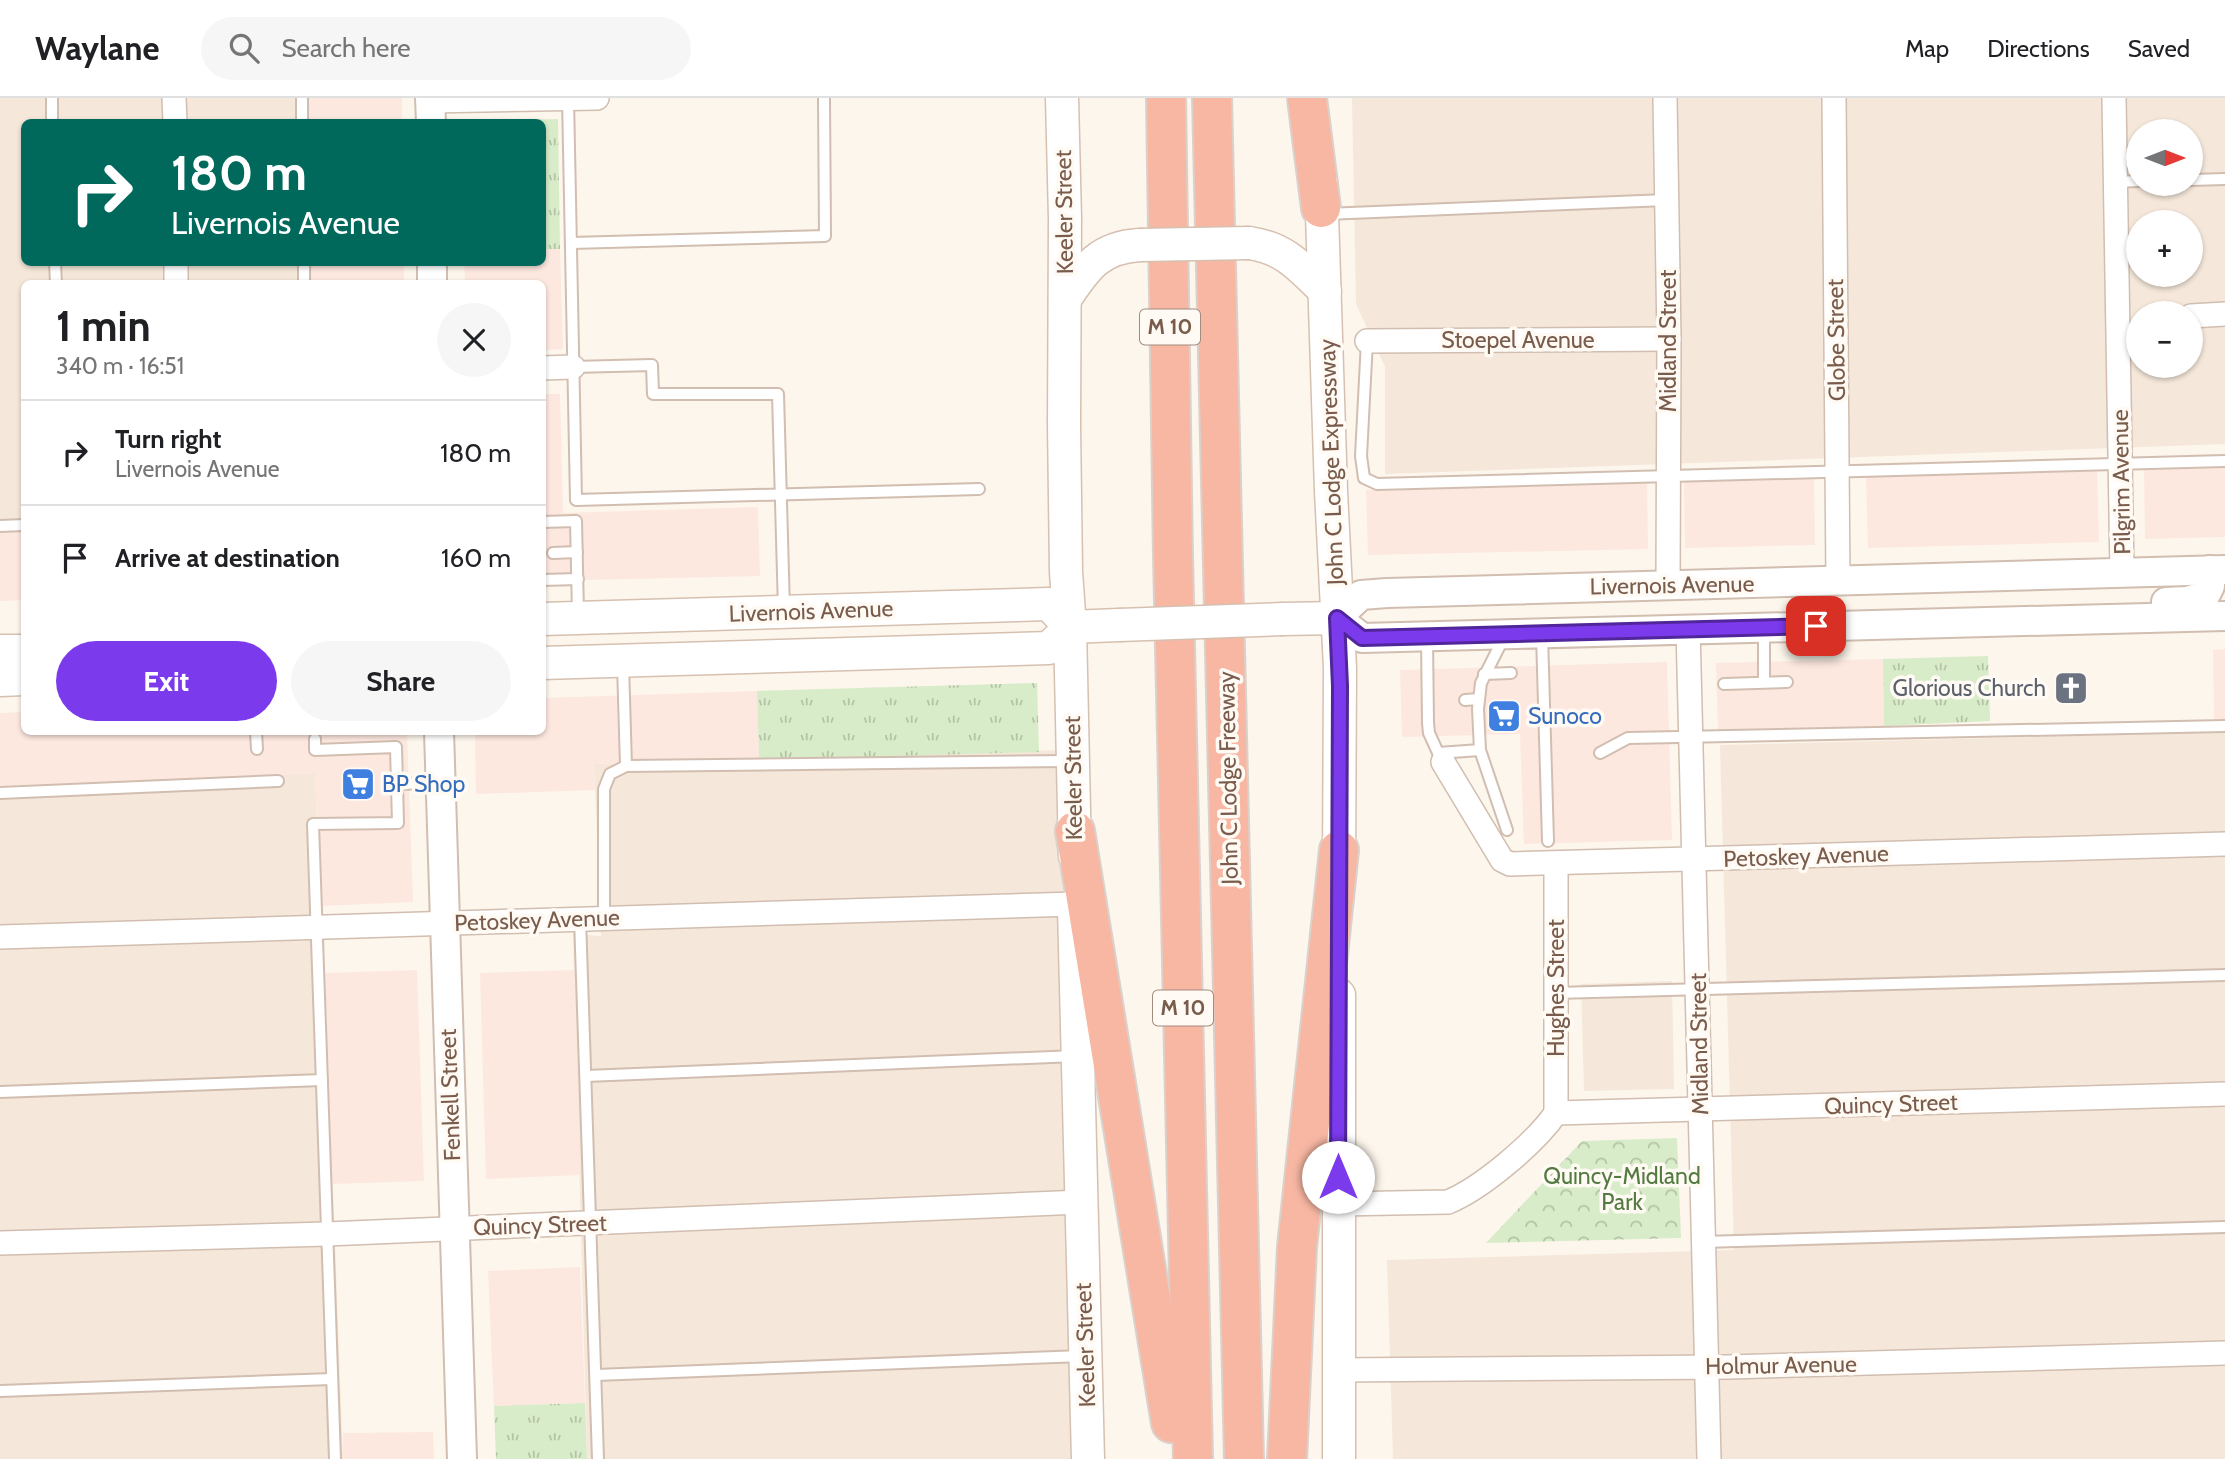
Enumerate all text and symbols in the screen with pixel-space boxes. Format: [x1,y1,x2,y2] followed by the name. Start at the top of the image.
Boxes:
[201,17,691,80] search box
[35,28,159,68] text: Waylane
[225,29,263,67] icon: search
[281,32,411,64] text: Search here
[1905,34,1949,63] text: Map
[1987,34,2090,63] text: Directions
[2128,34,2190,63] text: Saved
[2126,119,2203,196] north arrow
[2126,119,2203,378] map controls
[171,143,307,202] text: 180 m
[56,147,147,238] icon: right
[1049,149,1079,274] street label: Keeler Street
[171,203,400,242] text: Livernois Avenue
[2126,210,2203,287] button: +
[1654,270,1682,412] street label: Midland Street
[1821,278,1851,401] street label: Globe Street
[56,300,151,352] text: 1 min
[2126,301,2203,378] button: −
[437,303,511,377] button: close
[1140,310,1200,344] road number: M 10
[1441,326,1595,354] street label: Stoepel Avenue
[1313,338,1349,586] street label: John C Lodge Expressway
[56,352,184,380] text: 340 m · 16:51
[2106,409,2136,555] street label: Pilgrim Avenue
[115,423,221,455] text: Turn right
[56,434,94,472] icon: right
[440,437,511,469] text: 180 m
[115,455,280,483] text: Livernois Avenue
[56,539,94,577] icon: arrive
[115,542,340,574] text: Arrive at destination
[441,542,511,574] text: 160 m
[1589,570,1755,600] street label: Livernois Avenue
[728,594,894,628] street label: Livernois Avenue
[1786,596,1846,656] pin
[1797,607,1835,645] icon: arrive
[56,641,277,721] button: Exit
[291,641,511,721] button: Share
[2052,669,2090,707] church icon: Glorious Church
[1212,671,1244,886] street label: John C Lodge Freeway
[1893,674,2046,702] place label: Glorious Church
[1485,697,1523,735] supermarket icon: Sunoco
[1528,702,1602,730] place label: Sunoco
[1058,715,1088,840] street label: Keeler Street
[339,765,377,803] supermarket icon: BP Shop
[382,770,465,798] place label: BP Shop
[1723,839,1889,873] street label: Petoskey Avenue
[454,903,620,937] street label: Petoskey Avenue
[1542,919,1570,1057] street label: Hughes Street
[1684,972,1714,1115] street label: Midland Street
[1153,990,1213,1026] road number: M 10
[434,1028,466,1162] street label: Fenkell Street
[1824,1088,1959,1120] street label: Quincy Street
[1301,1140,1375,1214] position arrow
[1543,1162,1701,1216] park label: Quincy-Midland Park
[473,1209,608,1241] street label: Quincy Street
[1069,1282,1101,1408] street label: Keeler Street
[1705,1350,1857,1380] street label: Holmur Avenue

